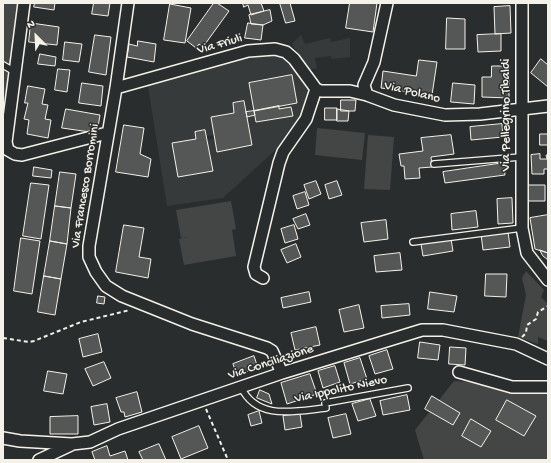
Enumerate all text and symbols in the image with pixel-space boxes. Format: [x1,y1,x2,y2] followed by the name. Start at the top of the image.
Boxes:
[16,16,56,56] north arrow
[25,18,37,32] text: N
[196,31,244,59] street label: Via Friuli
[499,59,515,171] street label: Via Pellegrino Tibaldi
[382,79,442,107] street label: Via Polano
[68,123,104,249] street label: Via Francesco Borromini
[226,342,316,384] street label: Via Conciliazione
[293,373,389,407] street label: Via Ippolito Nievo

